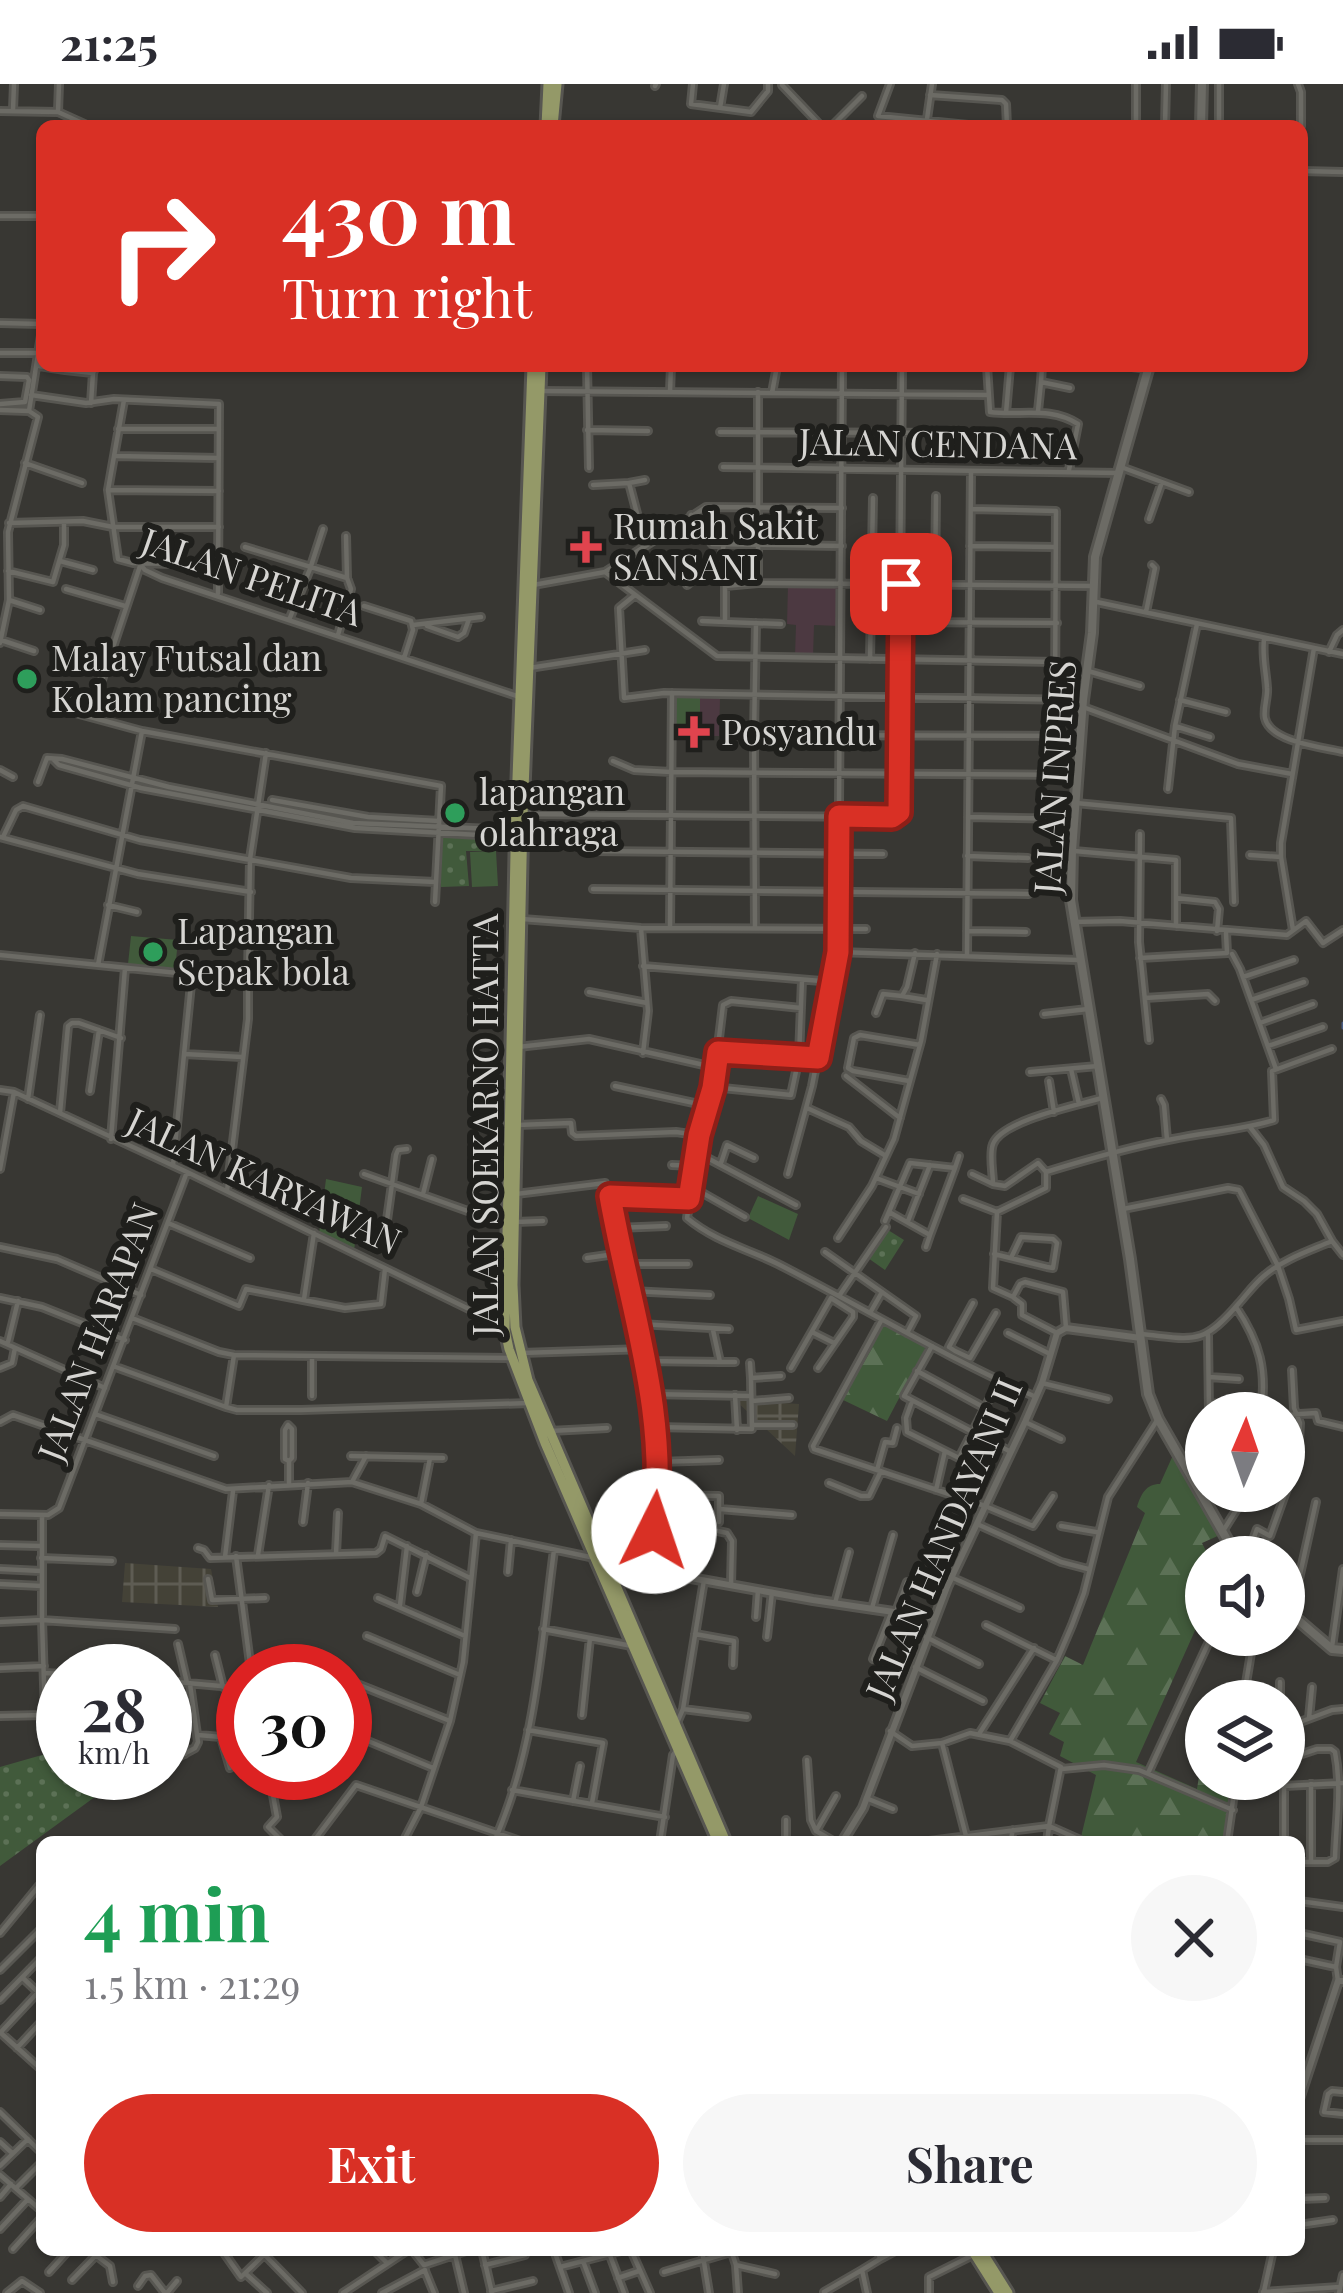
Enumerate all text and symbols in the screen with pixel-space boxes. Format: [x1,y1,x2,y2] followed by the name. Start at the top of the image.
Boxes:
[60,12,158,72] text: 21:25
[282,154,516,266] text: 430 m
[84,168,240,324] icon: right
[282,261,532,333] text: Turn right
[798,416,1078,468] street label: JALAN CENDANA
[613,500,819,589] place label: Rumah Sakit SANSANI
[135,515,370,635] street label: JALAN PELITA
[570,531,602,563] marker: Rumah Sakit SANSANI
[850,533,952,635] pin
[868,551,934,617] icon: arrive
[51,632,322,721] place label: Malay Futsal dan Kolam pancing
[1021,658,1085,896] street label: JALAN INPRES
[14,666,40,692] marker: Malay Futsal dan Kolam pancing
[721,706,877,754] place label: Posyandu
[678,716,710,748] marker: Posyandu
[479,766,625,855] place label: lapangan olahraga
[442,800,468,826] marker: lapangan olahraga
[177,905,350,994] place label: Lapangan Sepak bola
[459,914,507,1337] street label: JALAN SOEKARNO HATTA
[140,939,166,965] marker: Lapangan Sepak bola
[119,1094,409,1264] street label: JALAN KARYAWAN
[25,1196,167,1468] street label: JALAN HARAPAN
[852,1370,1031,1707] street label: JALAN HANDAYANI II
[1185,1392,1305,1512] north arrow
[1185,1392,1305,1800] map controls
[591,1468,717,1594] position arrow
[1185,1536,1305,1656] button: sound
[216,1644,372,1800] speed limit sign: 30
[81,1667,147,1747] text: 28
[1185,1680,1305,1800] button: layers
[78,1732,150,1772] text: km/h
[84,1864,270,1960] text: 4 min
[1131,1875,1257,2001] button: close
[84,1957,300,2009] text: 1.5 km · 21:29
[84,2094,659,2232] button: Exit
[683,2094,1257,2232] button: Share

